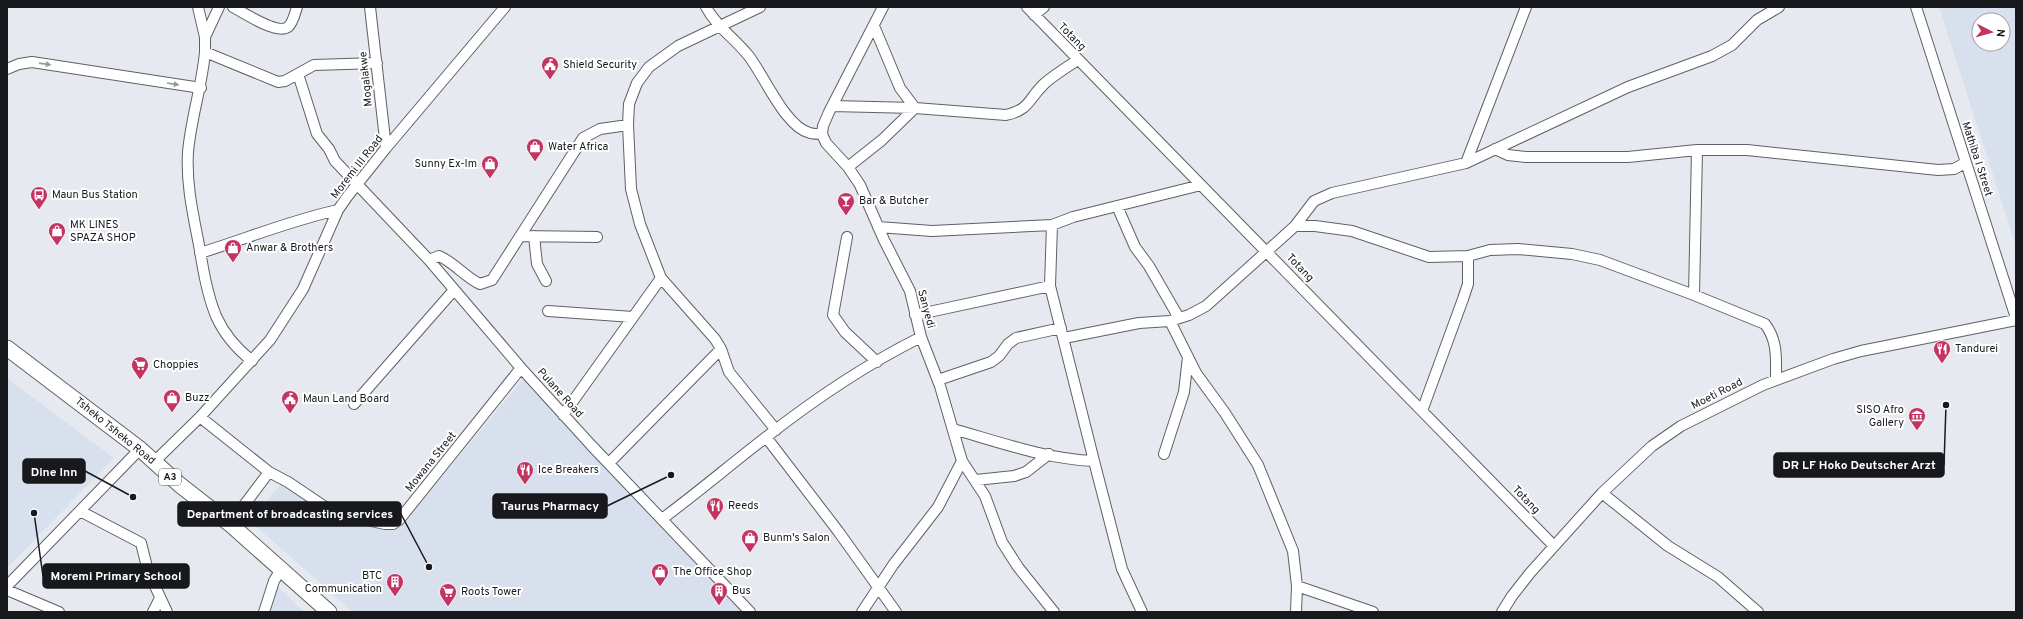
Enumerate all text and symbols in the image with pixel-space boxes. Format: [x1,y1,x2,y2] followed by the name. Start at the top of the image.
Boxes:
[1971,12,2011,52] north arrow
[1055,20,1089,54] street label: Totang
[1993,28,2007,38] text: N
[356,51,376,107] street label: Mogalakwe
[540,55,560,80] public building icon: Shield Security
[563,58,637,72] place label: Shield Security
[39,61,51,67] one-way arrow
[167,81,179,87] one-way arrow
[1958,120,1996,198] street label: Mathiba I Street
[328,132,386,202] street label: Moremi III Road
[525,137,545,162] shop icon: Water Africa
[548,140,609,154] place label: Water Africa
[480,154,500,179] shop icon: Sunny Ex-Im
[415,157,477,171] place label: Sunny Ex-Im
[29,185,49,210] bus stop icon: Maun Bus Station
[52,188,138,202] place label: Maun Bus Station
[836,191,856,216] bar icon: Bar & Butcher
[859,194,929,208] place label: Bar & Butcher
[70,218,136,245] place label: MK LINES SPAZA SHOP
[47,221,67,246] shop icon: MK LINES SPAZA SHOP
[223,238,243,263] shop icon: Anwar & Brothers
[246,241,333,255] place label: Anwar & Brothers
[1283,251,1317,285] street label: Totang
[914,288,938,330] street label: Sanyedi
[1932,339,1952,364] restaurant icon: Tandurei
[1955,342,1998,356] place label: Tandurei
[130,355,150,380] supermarket icon: Choppies
[153,358,199,372] place label: Choppies
[534,365,586,421] street label: Pulane Road
[1689,375,1745,413] street label: Moeti Road
[162,388,182,413] shop icon: Buzz
[280,389,300,414] public building icon: Maun Land Board
[185,391,210,405] place label: Buzz
[303,392,389,406] place label: Maun Land Board
[72,394,158,468] street label: Tsheko Tsheko Road
[1856,403,1904,430] place label: SISO Afro Gallery
[1907,406,1927,431] museum icon: SISO Afro Gallery
[402,429,460,495] street label: Mowana Street
[1774,453,1944,477] callout: DR LF Hoko Deutscher Arzt
[1782,458,1936,474] text: DR LF Hoko Deutscher Arzt
[23,459,85,483] callout: Dine Inn
[515,460,535,485] restaurant icon: Ice Breakers
[538,463,599,477] place label: Ice Breakers
[31,465,77,481] text: Dine Inn
[159,469,181,485] road number: A3
[1509,483,1543,517] street label: Totang
[493,494,607,518] callout: Taurus Pharmacy
[705,496,725,521] restaurant icon: Reeds
[501,499,599,515] text: Taurus Pharmacy
[728,499,759,513] place label: Reeds
[178,502,401,526] callout: Department of broadcasting services
[187,507,393,523] text: Department of broadcasting services
[740,528,760,553] shop icon: Bunm's Salon
[763,531,830,545] place label: Bunm's Salon
[650,562,670,587] shop icon: The Office Shop
[43,564,189,588] callout: Moremi Primary School
[673,565,752,579] place label: The Office Shop
[51,569,181,585] text: Moremi Primary School
[305,569,382,596] place label: BTC Communication
[385,572,405,597] building icon: BTC Communication
[709,581,729,606] building icon: Bus
[438,582,458,607] supermarket icon: Roots Tower
[732,584,751,598] place label: Bus
[461,585,522,599] place label: Roots Tower

